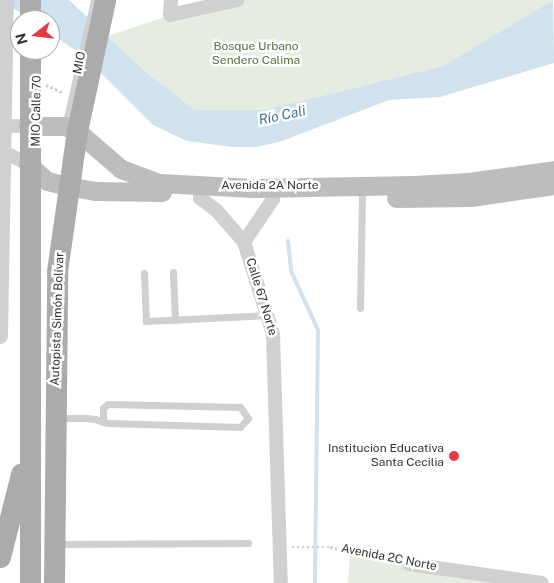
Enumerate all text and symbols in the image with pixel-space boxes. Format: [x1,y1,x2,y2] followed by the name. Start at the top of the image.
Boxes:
[10,10,60,60] north arrow
[12,31,31,46] text: N
[212,40,300,68] park label: Bosque Urbano Sendero Calima
[71,50,89,76] street label: MIO
[29,75,45,147] street label: MIO Calle 70
[257,102,307,128] water label: Río Cali
[221,179,319,193] street label: Avenida 2A Norte
[48,252,68,386] street label: Autopista Simón Bolívar
[242,257,280,337] street label: Calle 67 Norte
[328,442,444,470] place label: Institucion Educativa Santa Cecilia
[448,450,460,462] marker: Institucion Educativa Santa Cecilia
[340,542,438,574] street label: Avenida 2C Norte

